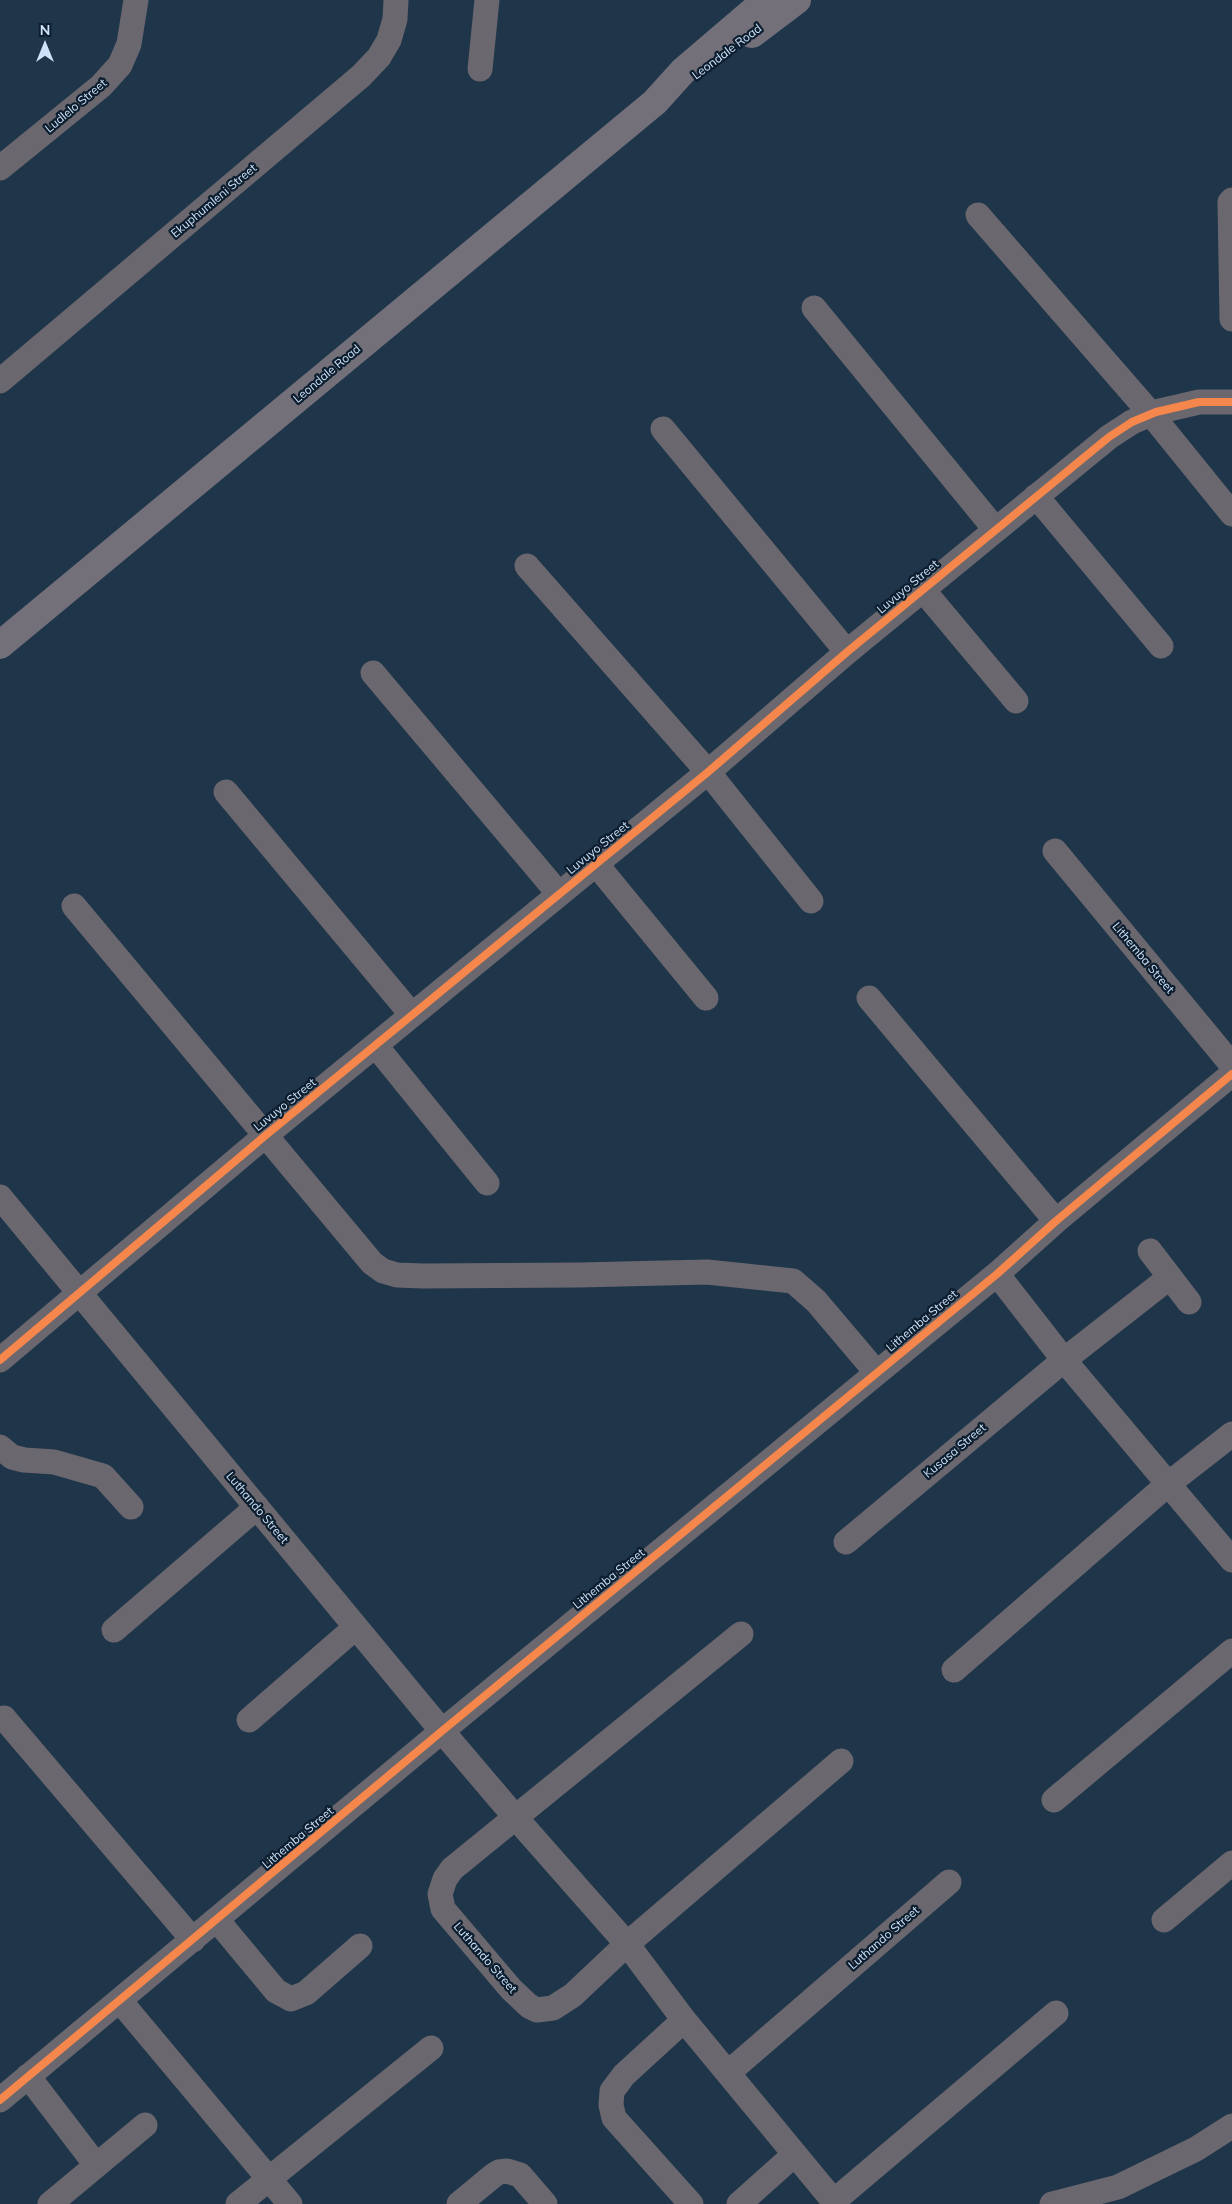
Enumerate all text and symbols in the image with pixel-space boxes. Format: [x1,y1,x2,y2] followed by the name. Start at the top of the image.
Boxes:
[20,20,70,70] north arrow
[40,21,50,39] text: N
[689,21,765,83] street label: Leondale Road
[42,76,110,136] street label: Ludlelo Street
[168,161,260,241] street label: Ekuphumleni Street
[290,342,364,406] street label: Leondale Road
[874,557,942,617] street label: Luvuyo Street
[564,818,632,878] street label: Luvuyo Street
[1109,920,1177,996] street label: Lithemba Street
[251,1075,319,1135] street label: Luvuyo Street
[884,1287,960,1355] street label: Lithemba Street
[921,1421,989,1481] street label: Kusasa Street
[223,1469,291,1547] street label: Luthando Street
[570,1546,648,1612] street label: Lithemba Street
[260,1804,336,1872] street label: Lithemba Street
[846,1903,922,1973] street label: Luthando Street
[450,1920,520,1996] street label: Luthando Street

